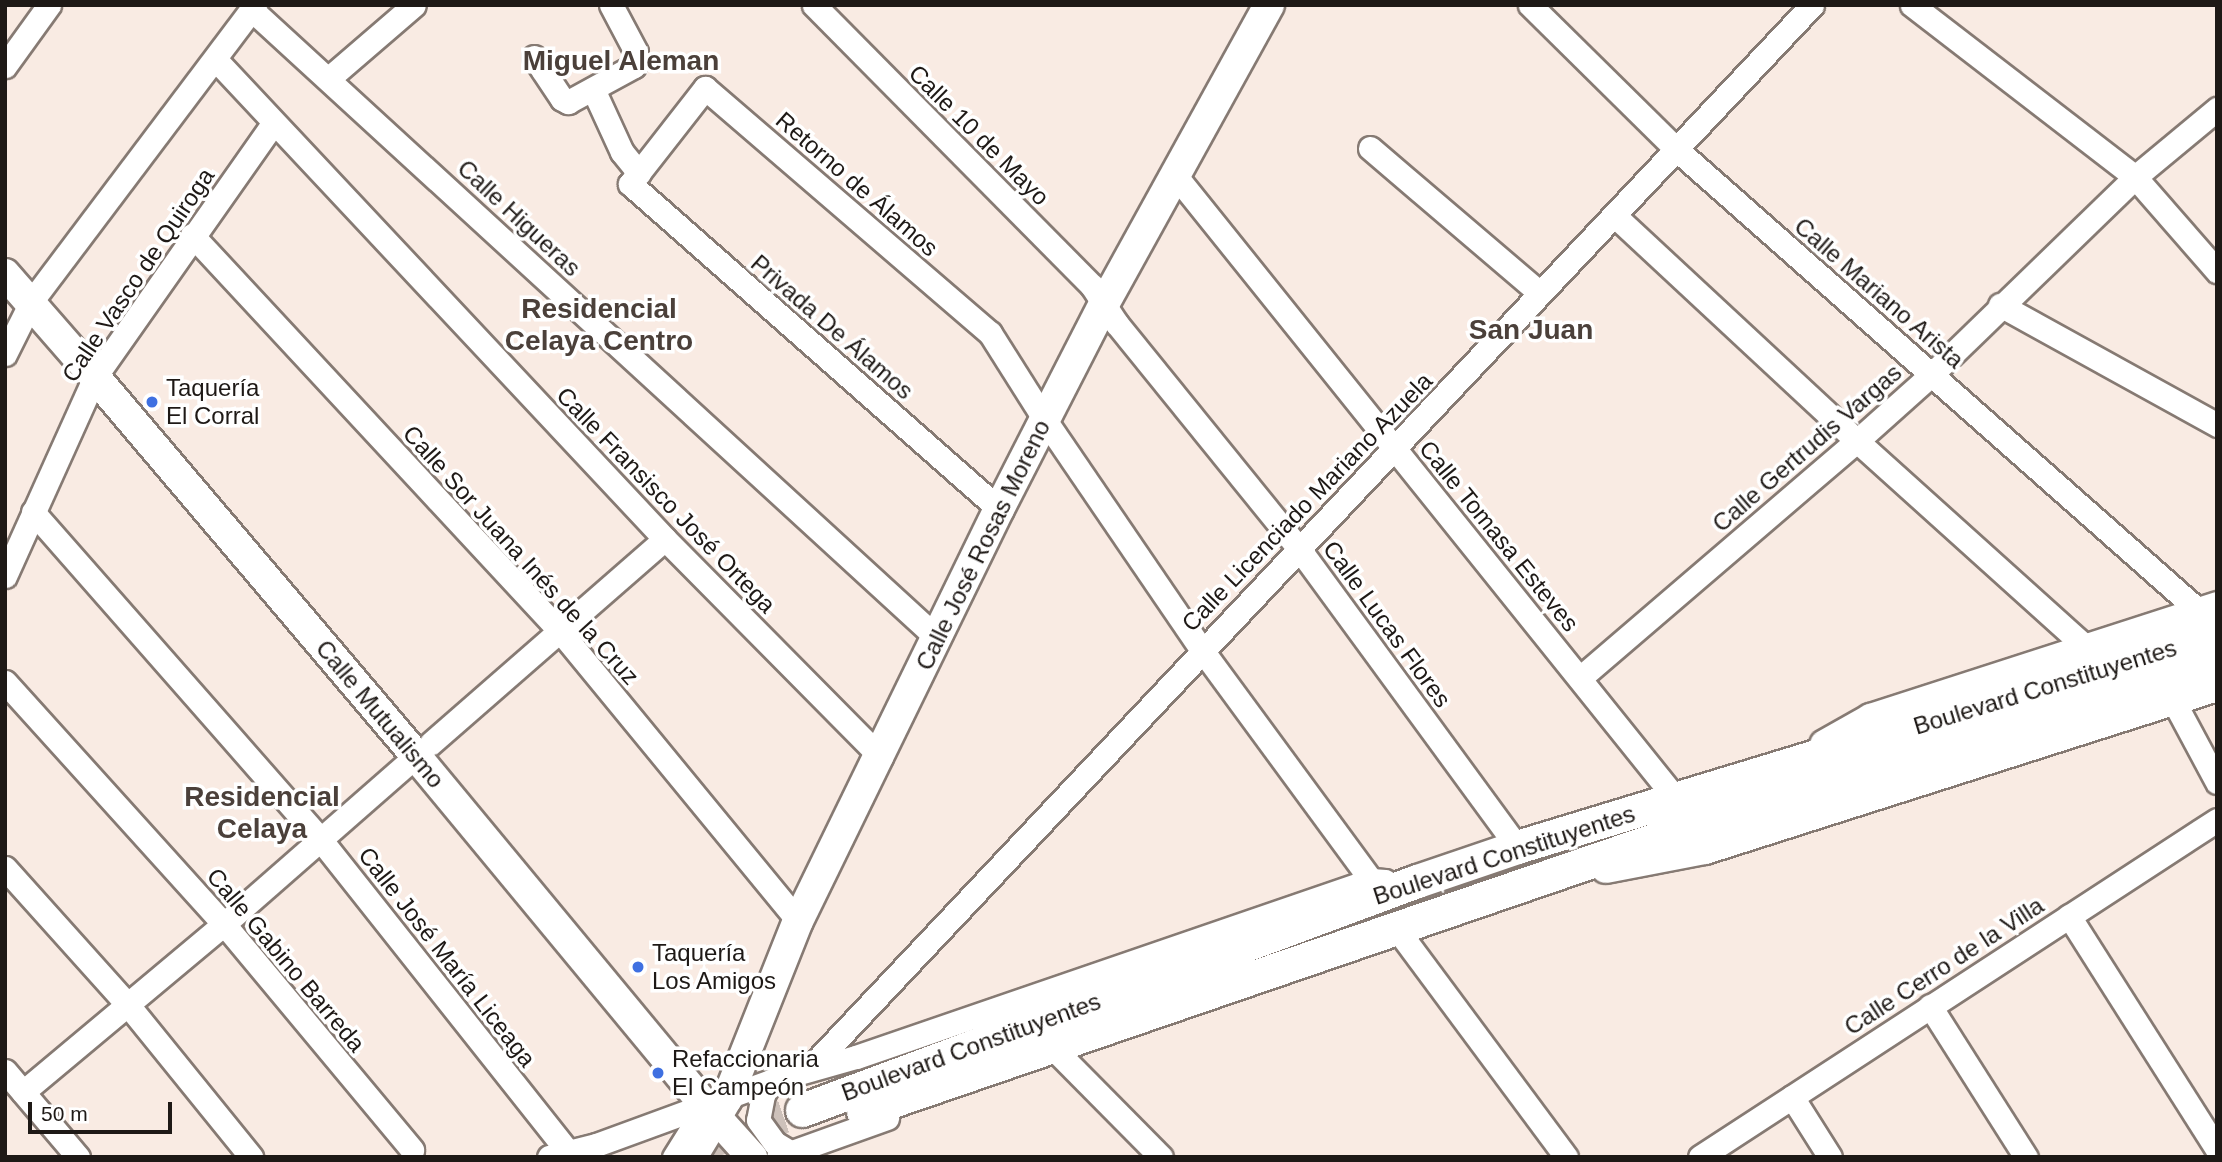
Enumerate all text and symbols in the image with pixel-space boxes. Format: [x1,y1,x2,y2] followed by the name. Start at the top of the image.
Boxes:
[522,44,720,78] district label: Miguel Aleman
[903,59,1055,211] street label: Calle 10 de Mayo
[770,106,944,262] street label: Retorno de Álamos
[452,154,586,282] street label: Calle Higueras
[56,163,220,387] street label: Calle Vasco de Quiroga
[1788,211,1970,375] street label: Calle Mariano Arista
[745,249,919,405] street label: Privada De Álamos
[505,292,693,358] district label: Residencial Celaya Centro
[1469,313,1593,347] district label: San Juan
[1707,358,1907,538] street label: Calle Gertrudis Vargas
[1175,366,1439,638] street label: Calle Licenciado Mariano Azuela
[166,374,259,430] place label: Taquería El Corral
[550,381,782,619] street label: Calle Fransisco José Ortega
[144,394,160,410] marker: Taquería El Corral
[910,415,1056,675] street label: Calle José Rosas Moreno
[397,419,645,691] street label: Calle Sor Juana Inés de la Cruz
[1413,435,1585,637] street label: Calle Tomasa Esteves
[1317,535,1457,713] street label: Calle Lucas Flores
[1910,633,2180,741] street label: Boulevard Constituyentes
[310,634,450,794] street label: Calle Mutualismo
[184,780,340,846] district label: Residencial Celaya
[1369,799,1639,911] street label: Boulevard Constituyentes
[352,841,542,1073] street label: Calle José María Liceaga
[201,862,371,1058] street label: Calle Gabino Barreda
[1839,891,2049,1041] street label: Calle Cerro de la Villa
[652,939,777,995] place label: Taquería Los Amigos
[630,959,646,975] marker: Taquería Los Amigos
[838,987,1104,1107] street label: Boulevard Constituyentes
[672,1045,819,1101] place label: Refaccionaria El Campeón
[650,1065,666,1081] marker: Refaccionaria El Campeón
[32,1088,175,1132] scale bar
[41,1102,88,1125] text: 50 m

